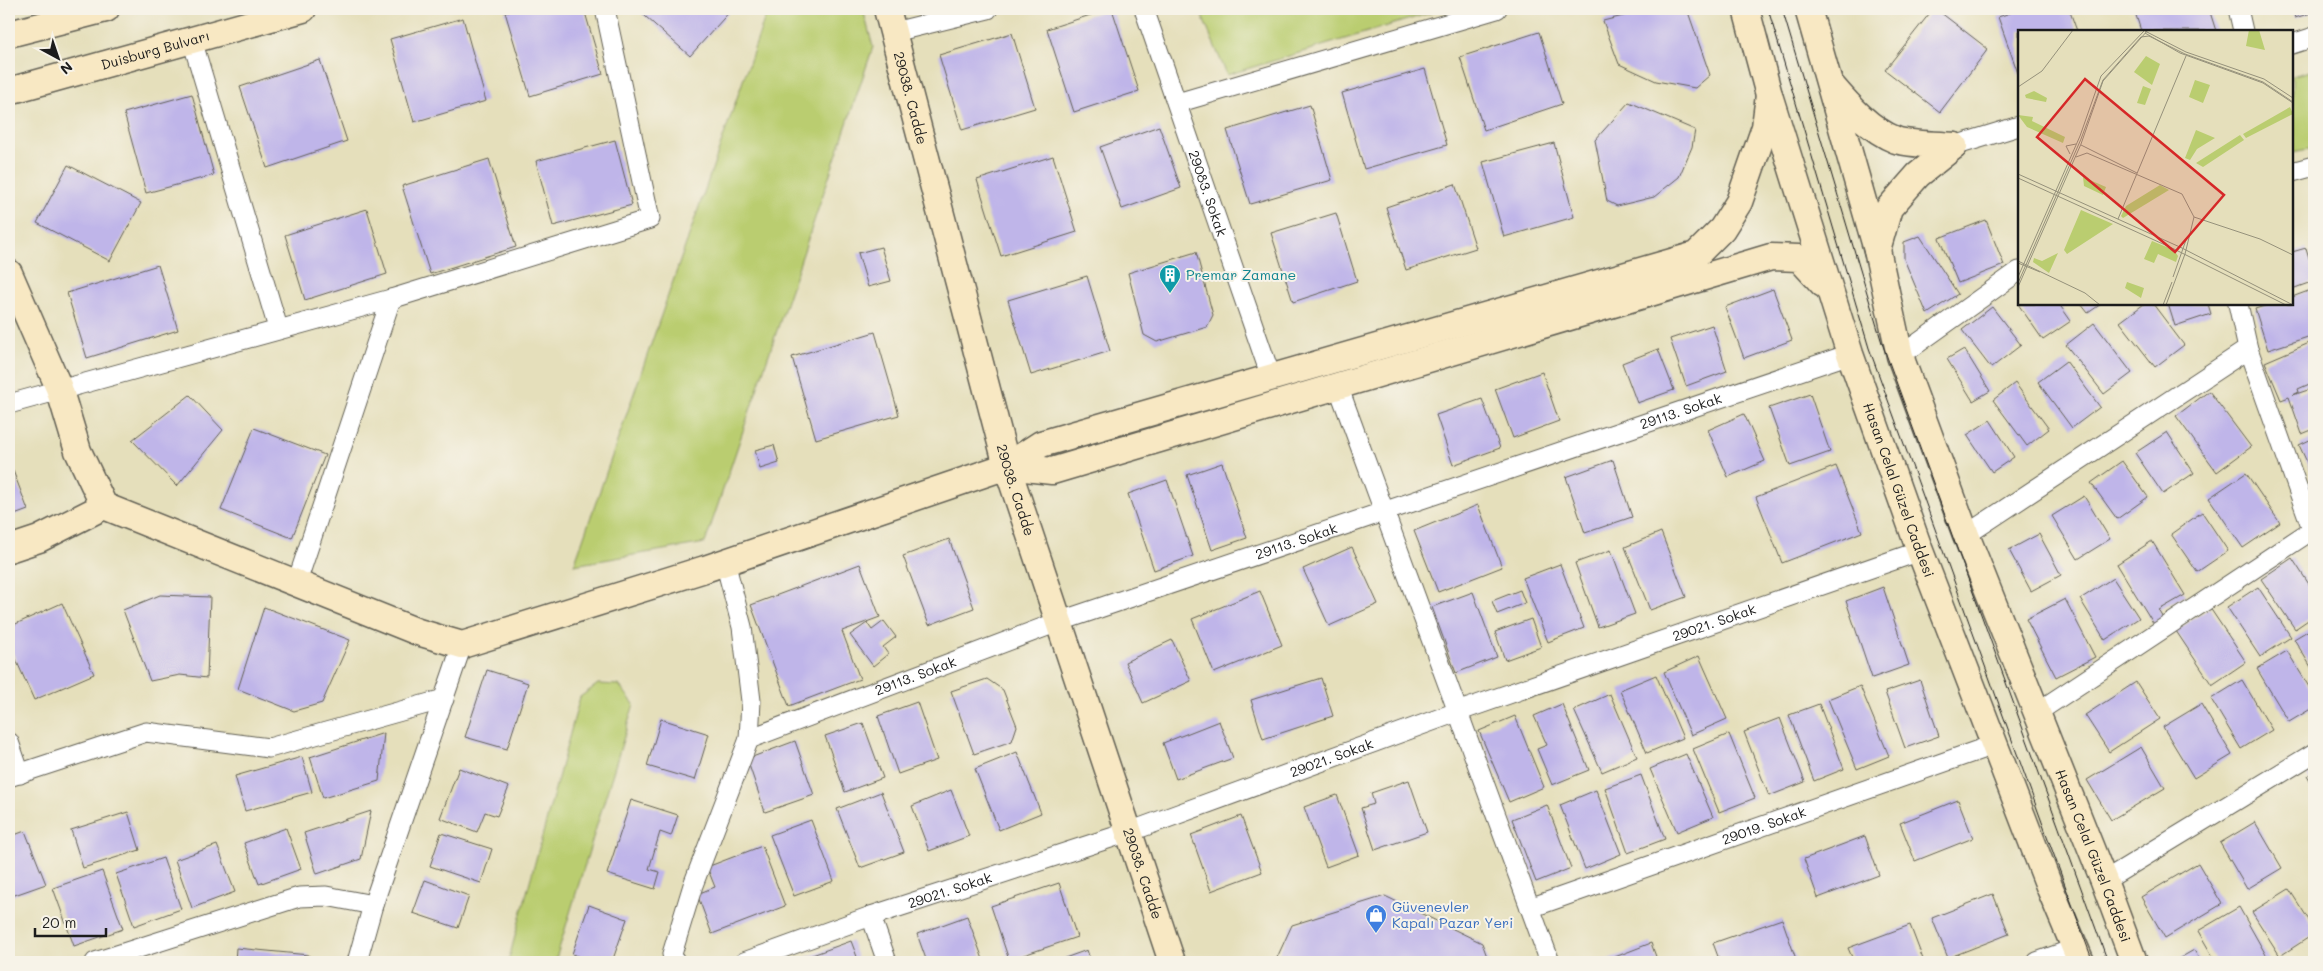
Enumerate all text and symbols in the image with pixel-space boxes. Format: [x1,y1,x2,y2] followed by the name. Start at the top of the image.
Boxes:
[99,25,212,74] street label: Duisburg Bulvarı
[2018,30,2293,305] inset map
[32,32,82,82] north arrow
[890,49,932,146] street label: 29038. Cadde
[56,58,77,79] text: N
[1184,148,1232,239] street label: 29083. Sokak
[1158,263,1182,294] building icon: Premar Zamane
[1186,265,1296,284] place label: Premar Zamane
[1637,388,1724,433] street label: 29113. Sokak
[1859,400,1939,580] street label: Hasan Celal Güzel Caddesi
[993,442,1040,538] street label: 29038. Cadde
[1253,518,1340,564] street label: 29113. Sokak
[1670,599,1758,645] street label: 29021. Sokak
[872,652,959,699] street label: 29113. Sokak
[1287,734,1376,781] street label: 29021. Sokak
[2051,766,2136,945] street label: Hasan Celal Güzel Caddesi
[1719,802,1808,849] street label: 29019. Sokak
[1119,825,1167,922] street label: 29038. Cadde
[905,867,994,912] street label: 29021. Sokak
[1392,897,1513,932] place label: Güvenevler Kapalı Pazar Yeri
[1364,903,1388,934] shop icon: Güvenevler Kapalı Pazar Yeri
[35,906,106,938] scale bar
[42,912,76,932] text: 20 m

